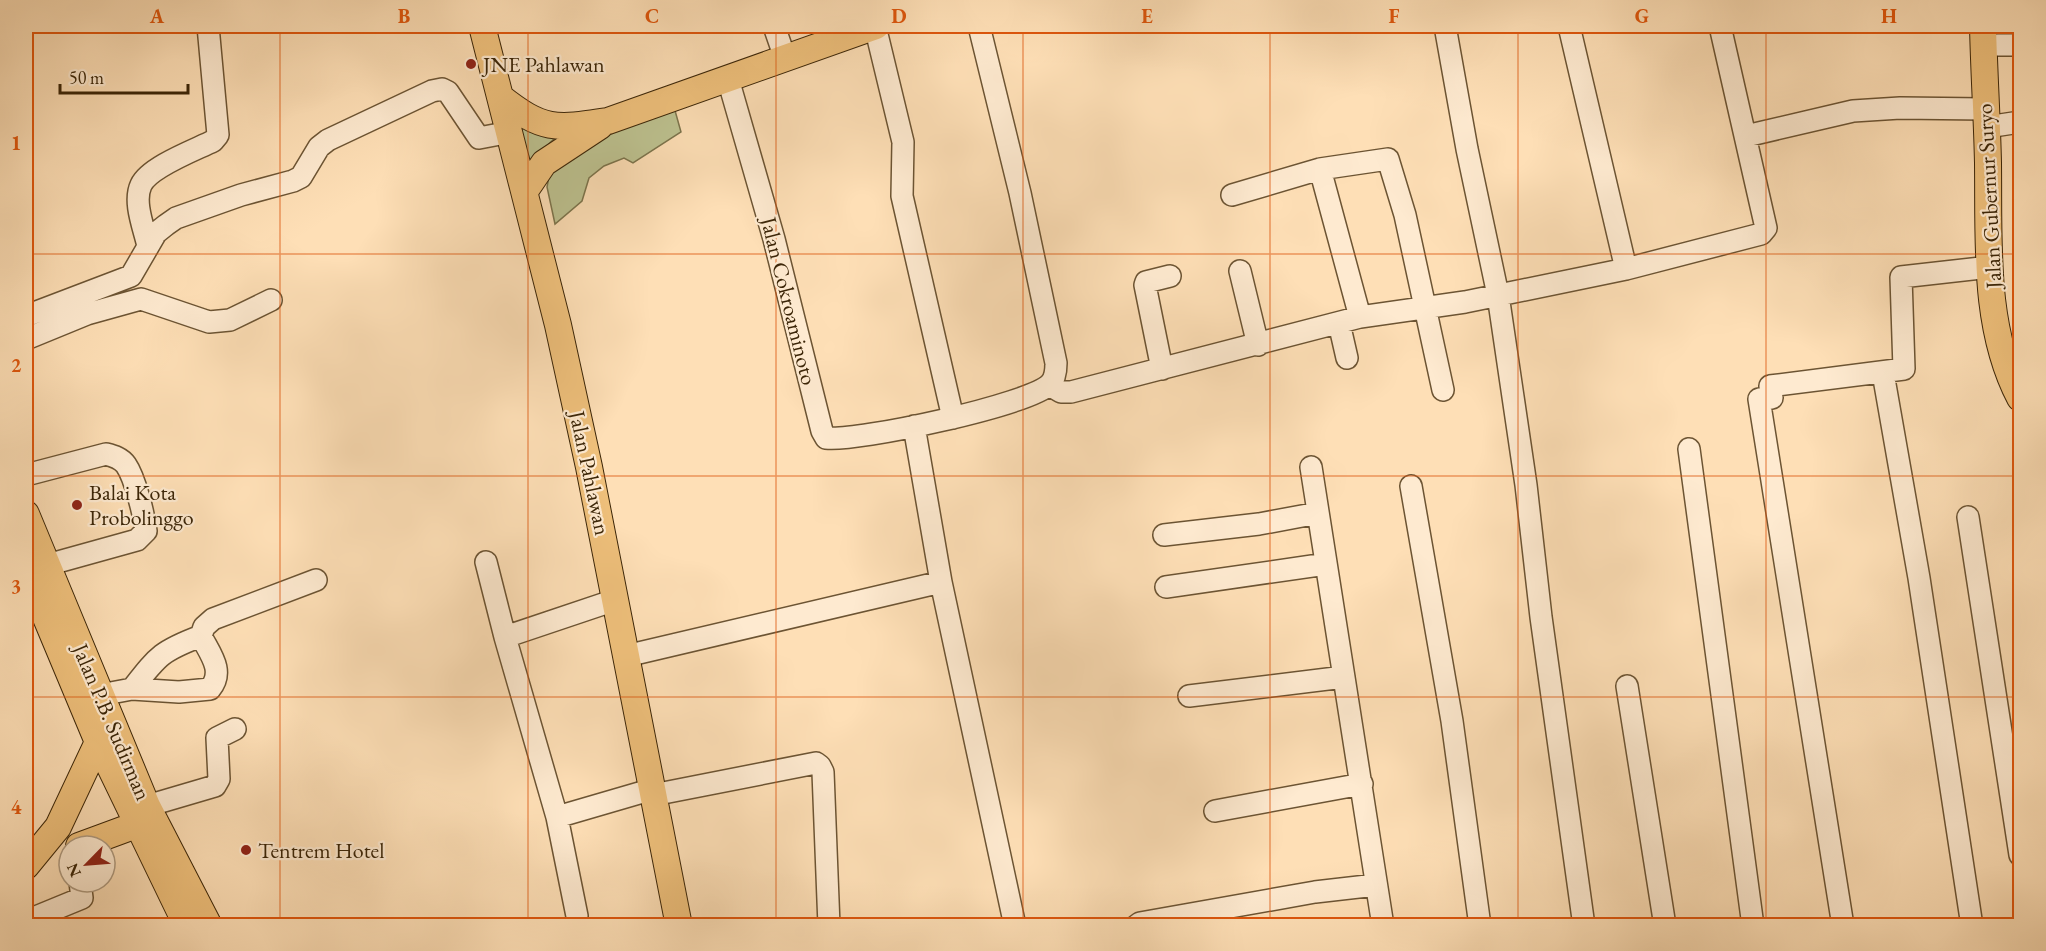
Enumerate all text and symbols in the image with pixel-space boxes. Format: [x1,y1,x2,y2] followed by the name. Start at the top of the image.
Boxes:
[149,3,165,29] text: A
[398,3,410,29] text: B
[645,3,659,29] text: C
[891,3,907,29] text: D
[1141,3,1153,29] text: E
[1389,3,1400,29] text: F
[1635,3,1649,29] text: G
[1881,3,1897,29] text: H
[481,50,605,79] place label: JNE Pahlawan
[60,57,188,95] scale bar
[464,57,478,71] marker: JNE Pahlawan
[69,66,104,89] text: 50 m
[1970,103,2008,291] street label: Jalan Gubernur Suryo
[11,130,21,156] text: 1
[754,212,824,388] street label: Jalan Cokroaminoto
[11,352,22,378] text: 2
[562,406,617,538] street label: Jalan Pahlawan
[89,478,194,532] place label: Balai Kota Probolinggo
[70,498,84,512] marker: Balai Kota Probolinggo
[11,573,21,599] text: 3
[65,637,158,805] street label: Jalan P.B. Sudirman
[11,794,22,820] text: 4
[57,834,117,894] north arrow
[258,836,384,865] place label: Tentrem Hotel
[239,843,253,857] marker: Tentrem Hotel
[62,860,86,880] text: N

